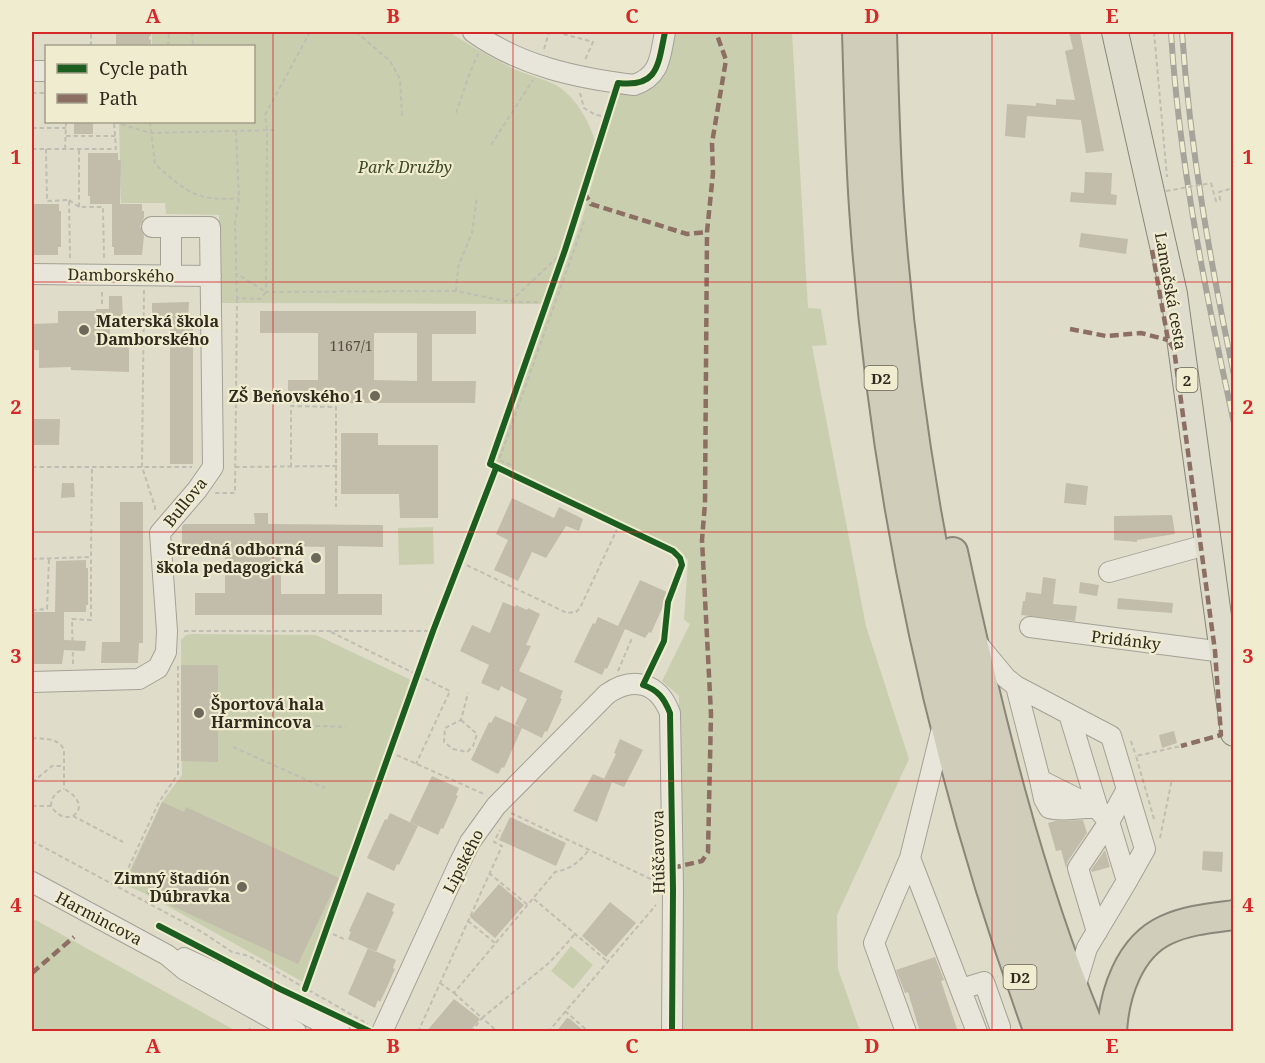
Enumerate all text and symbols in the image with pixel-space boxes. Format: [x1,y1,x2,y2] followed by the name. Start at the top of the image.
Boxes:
[145,2,161,29] text: A
[386,2,400,29] text: B
[625,2,639,29] text: C
[864,2,880,29] text: D
[1105,2,1119,29] text: E
[45,45,255,123] legend
[99,56,188,80] text: Cycle path
[99,86,138,110] text: Path
[10,143,22,170] text: 1
[1242,143,1254,170] text: 1
[357,156,452,178] park label: Park Družby
[1150,230,1192,352] street label: Lamačská cesta
[68,263,174,287] street label: Damborského
[96,310,220,350] place label: Materská škola Damborského
[77,323,91,337] marker: Materská škola Damborského
[329,336,373,355] house number: 1167/1
[864,366,898,390] road number: D2
[1176,368,1198,392] road number: 2
[228,385,363,407] place label: ZŠ Beňovského 1
[368,389,382,403] marker: ZŠ Beňovského 1
[10,393,22,420] text: 2
[1242,393,1254,420] text: 2
[158,473,212,531] street label: Bullova
[156,538,304,578] place label: Stredná odborná škola pedagogická
[309,551,323,565] marker: Stredná odborná škola pedagogická
[1090,625,1163,655] street label: Pridánky
[10,642,22,669] text: 3
[1242,642,1254,669] text: 3
[211,693,324,733] place label: Športová hala Harmincova
[192,706,206,720] marker: Športová hala Harmincova
[646,810,670,894] street label: Húščavova
[438,825,488,897] street label: Lipského
[114,867,230,907] place label: Zimný štadión Dúbravka
[235,880,249,894] marker: Zimný štadión Dúbravka
[52,886,146,950] street label: Harmincova
[10,891,22,918] text: 4
[1242,891,1254,918] text: 4
[1004,965,1036,989] road number: D2
[145,1032,161,1059] text: A
[386,1032,400,1059] text: B
[625,1032,639,1059] text: C
[864,1032,880,1059] text: D
[1105,1032,1119,1059] text: E

